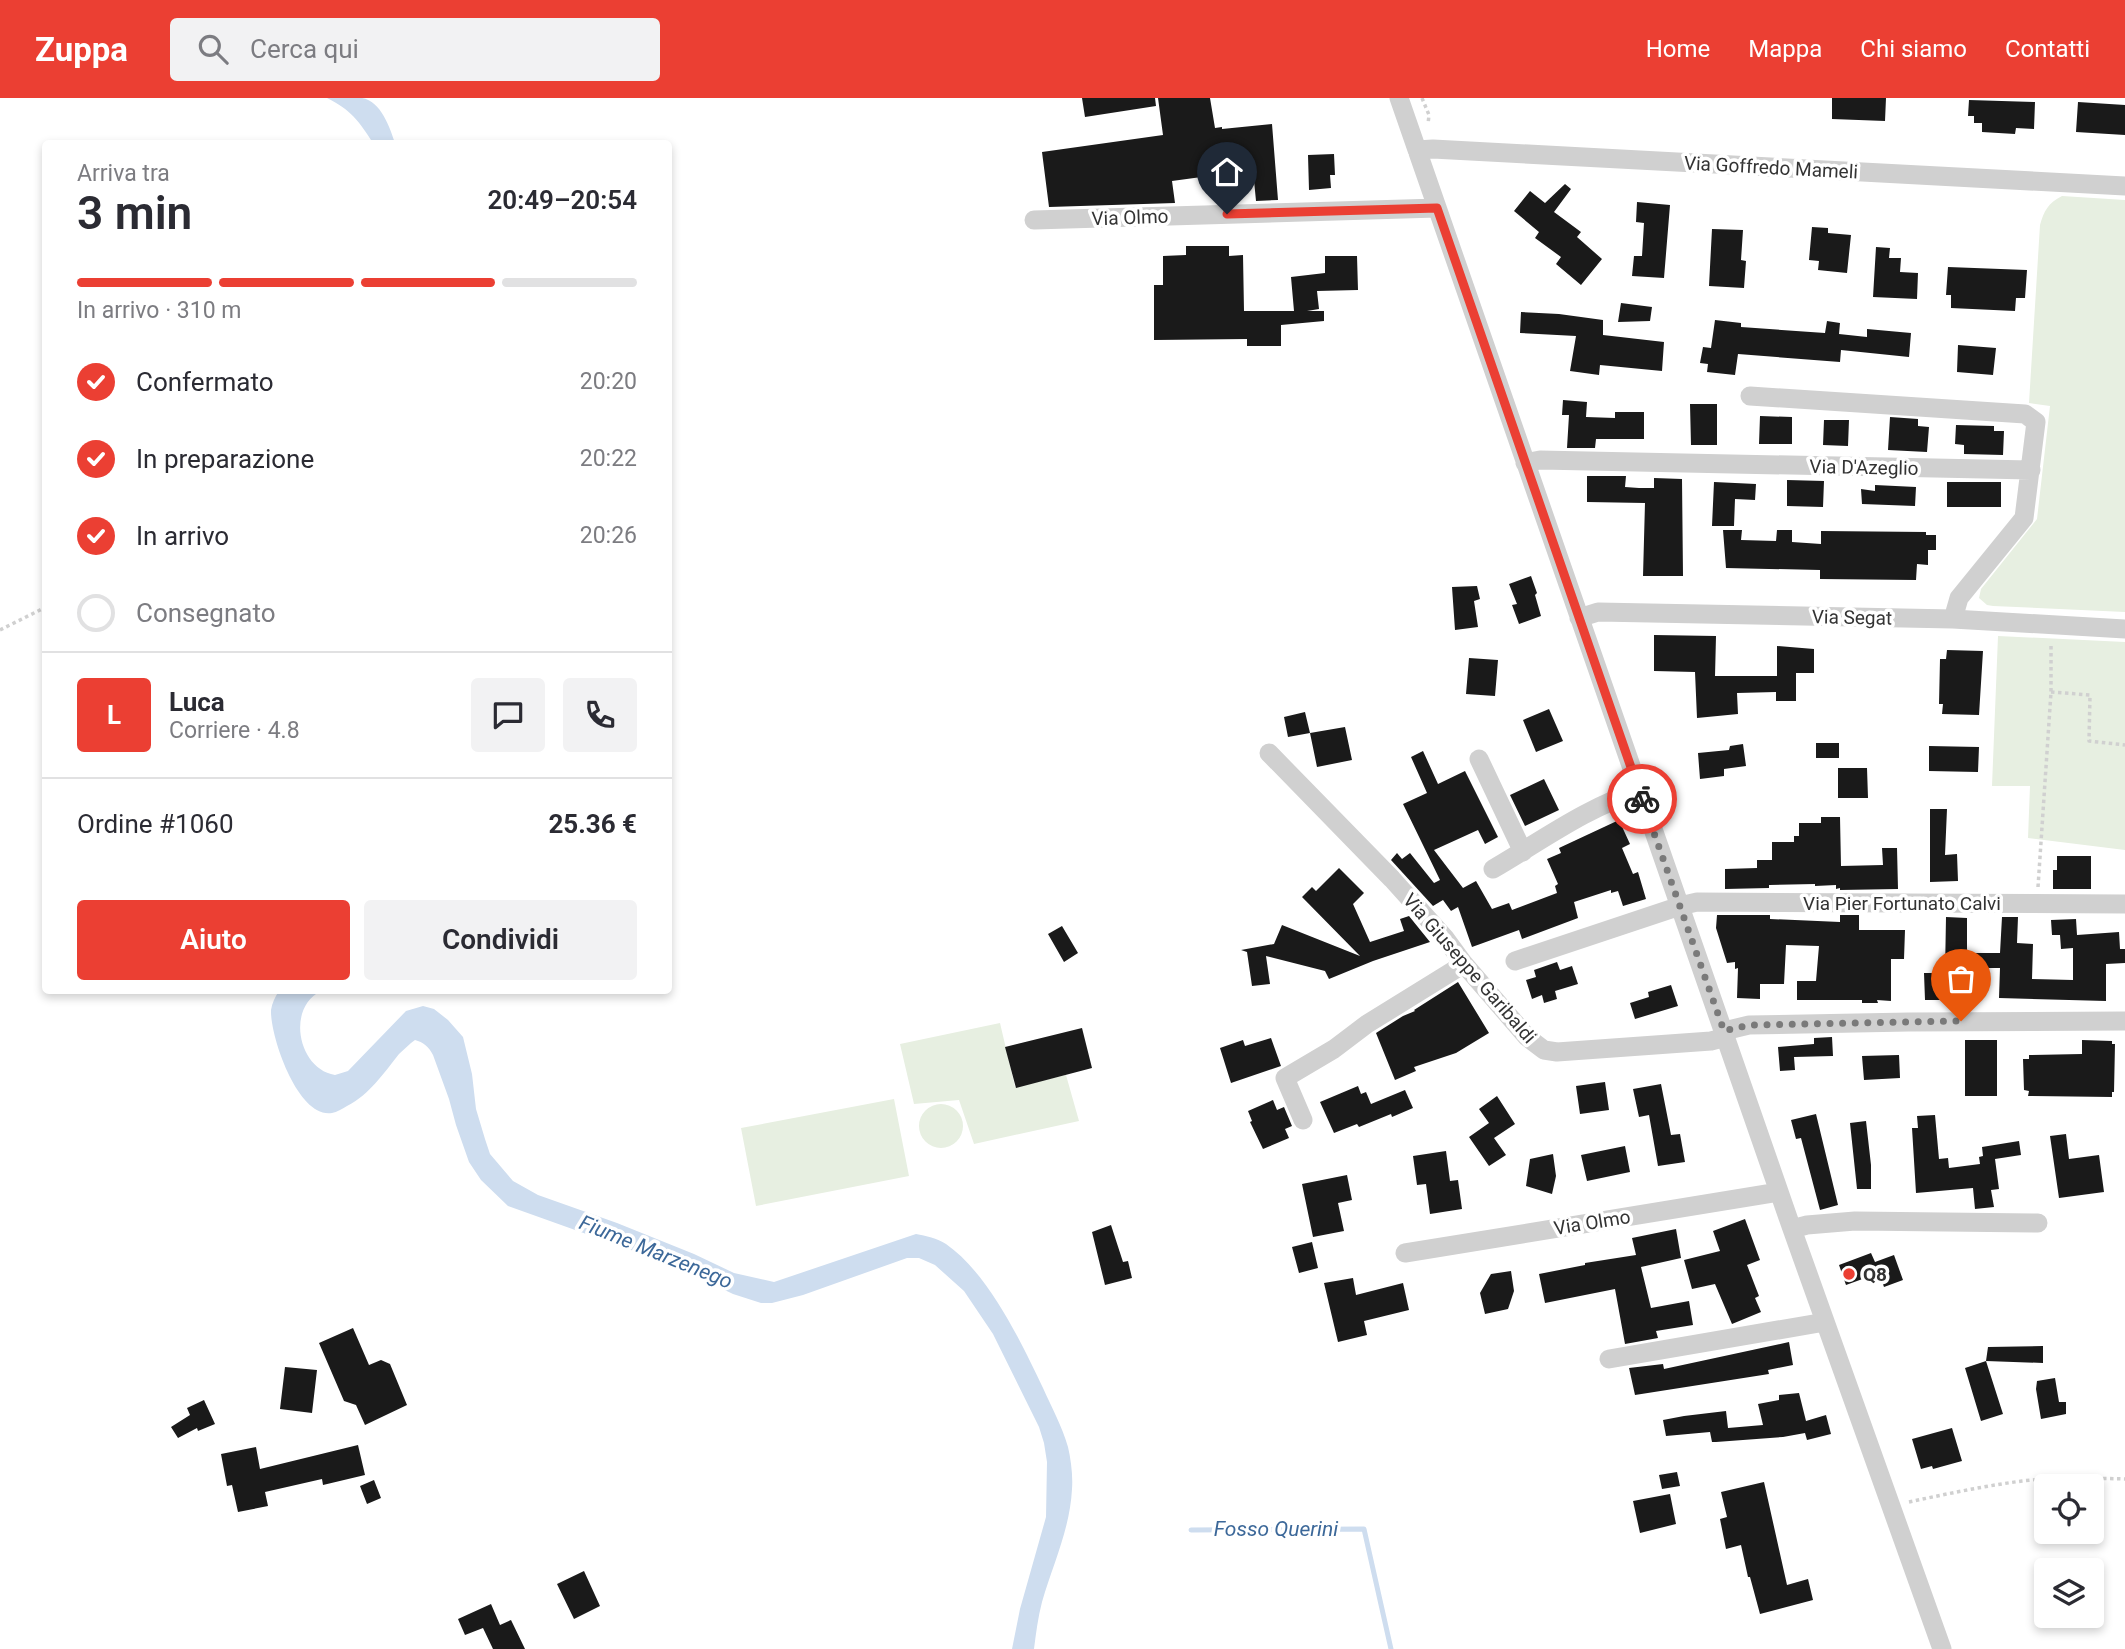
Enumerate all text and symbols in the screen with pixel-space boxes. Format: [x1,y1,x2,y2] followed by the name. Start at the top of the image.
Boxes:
[170,18,660,81] search box
[35,30,128,69] text: Zuppa
[194,30,232,68] icon: search
[250,34,359,64] text: Cerca qui
[1646,35,1710,63] text: Home
[1748,35,1822,63] text: Mappa
[1860,35,1967,63] text: Chi siamo
[2005,35,2090,63] text: Contatti
[1197,142,1257,214] pin
[1683,151,1859,184] street label: Via Goffredo Mameli
[1208,153,1246,191] icon: home
[77,160,170,187] text: Arriva tra
[487,185,637,215] text: 20:49–20:54
[77,186,192,240] text: 3 min
[1091,205,1169,230] street label: Via Olmo
[77,297,242,324] text: In arrivo · 310 m
[77,363,115,401] icon: check
[136,367,273,397] text: Confermato
[580,368,637,395] text: 20:20
[77,440,115,478] icon: check
[136,444,314,474] text: In preparazione
[580,445,637,472] text: 20:22
[1809,455,1919,480] street label: Via D'Azeglio
[77,517,115,555] icon: check
[136,521,229,551] text: In arrivo
[580,522,637,549] text: 20:26
[136,598,276,628] text: Consegnato
[1812,605,1892,630] street label: Via Segat
[471,678,545,752] button: chat
[563,678,637,752] button: phone
[169,687,225,717] text: Luca
[107,700,121,730] text: L
[169,717,300,744] text: Corriere · 4.8
[1607,764,1677,834] courier
[1623,780,1661,818] icon: bike
[77,809,234,839] text: Ordine #1060
[548,809,637,839] text: 25.36 €
[1398,889,1541,1048] street label: Via Giuseppe Garibaldi
[1803,892,2001,915] street label: Via Pier Fortunato Calvi
[77,900,350,980] button: Aiuto
[364,900,637,980] button: Condividi
[1931,949,1991,1021] pin
[1942,960,1980,998] icon: bag
[1552,1205,1632,1240] street label: Via Olmo
[576,1210,736,1294] water label: Fiume Marzenego
[1863,1263,1887,1286] place label: Q8
[1841,1266,1857,1282] marker: Q8
[2034,1474,2104,1628] map controls
[2034,1474,2104,1544] button: locate
[1214,1517,1338,1541] water label: Fosso Querini
[2034,1558,2104,1628] button: layers

